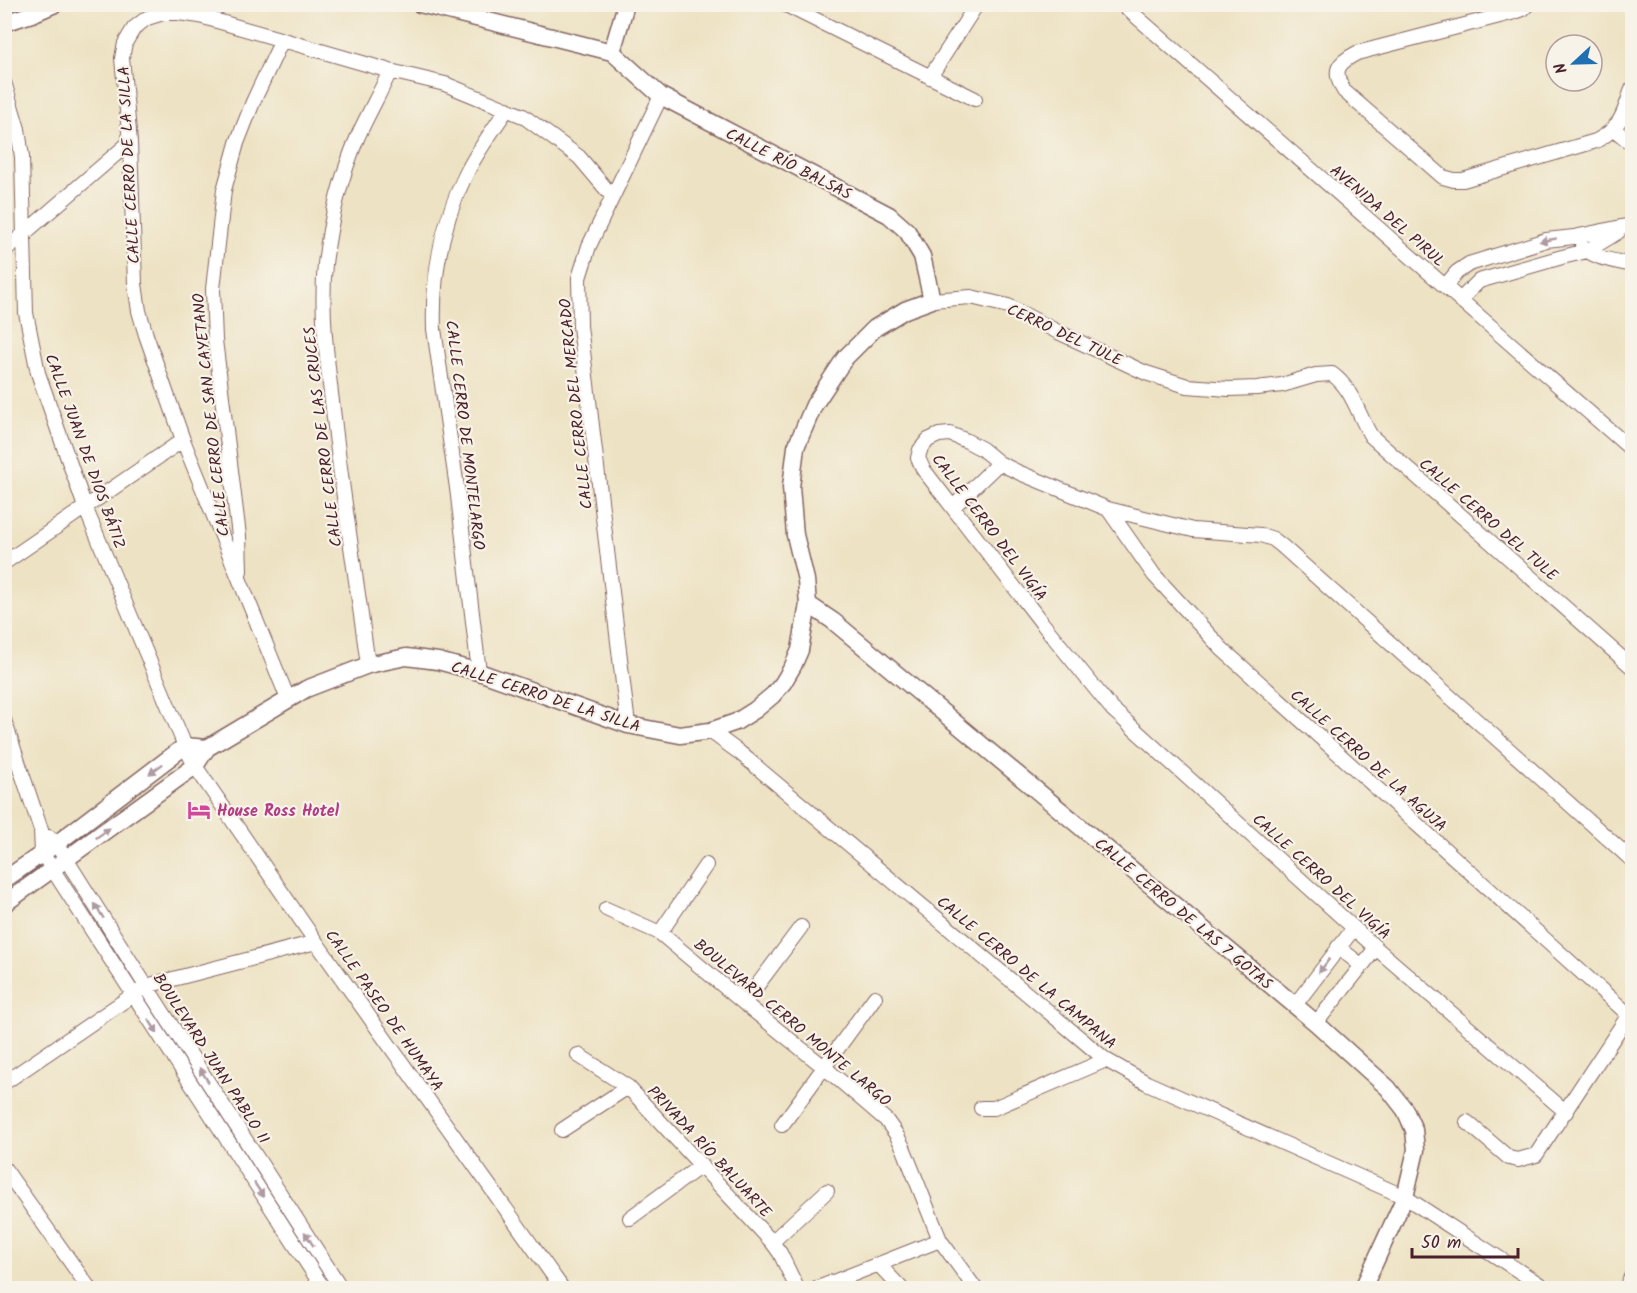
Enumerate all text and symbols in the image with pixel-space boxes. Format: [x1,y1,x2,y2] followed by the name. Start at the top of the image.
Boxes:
[1544,33,1604,93] north arrow
[1548,59,1575,77] text: N
[112,65,147,264] street label: CALLE CERRO DE LA SILLA
[721,122,856,207] street label: CALLE RÍO BALSAS
[1324,159,1450,273] street label: AVENIDA DEL PIRUL
[1538,236,1557,245] one-way arrow
[186,292,237,538] street label: CALLE CERRO DE SAN CAYETANO
[553,297,600,511] street label: CALLE CERRO DEL MERCADO
[1002,298,1127,373] street label: CERRO DEL TULE
[438,319,491,552] street label: CALLE CERRO DE MONTELARGO
[298,325,349,548] street label: CALLE CERRO DE LAS CRUCES
[38,350,132,553] street label: CALLE JUAN DE DIOS BÁTIZ
[925,449,1053,607] street label: CALLE CERRO DEL VIGÍA
[1413,452,1564,588] street label: CALLE CERRO DEL TULE
[447,655,644,740] street label: CALLE CERRO DE LA SILLA
[1284,684,1452,839] street label: CALLE CERRO DE LA AGUJA
[148,762,163,774] one-way arrow
[186,797,212,823] hotel icon: House Ross Hotel
[217,799,340,824] place label: House Ross Hotel
[1246,808,1396,947] street label: CALLE CERRO DEL VIGÍA
[94,827,110,839] one-way arrow
[1088,832,1278,997] street label: CALLE CERRO DE LAS 7 GOTAS
[931,890,1122,1056] street label: CALLE CERRO DE LA CAMPANA
[93,903,104,919] one-way arrow
[318,925,449,1097] street label: CALLE PASEO DE HUMAYA
[688,933,896,1113] street label: BOULEVARD CERRO MONTE LARGO
[1318,958,1330,974] one-way arrow
[146,968,276,1149] street label: BOULEVARD JUAN PABLO II
[147,1018,158,1035] one-way arrow
[198,1067,209,1084] one-way arrow
[641,1080,778,1224] street label: PRIVADA RÍO BALUARTE
[253,1182,264,1198] one-way arrow
[1412,1221,1518,1259] scale bar
[1421,1229,1461,1258] text: 50 m
[304,1231,315,1248] one-way arrow

